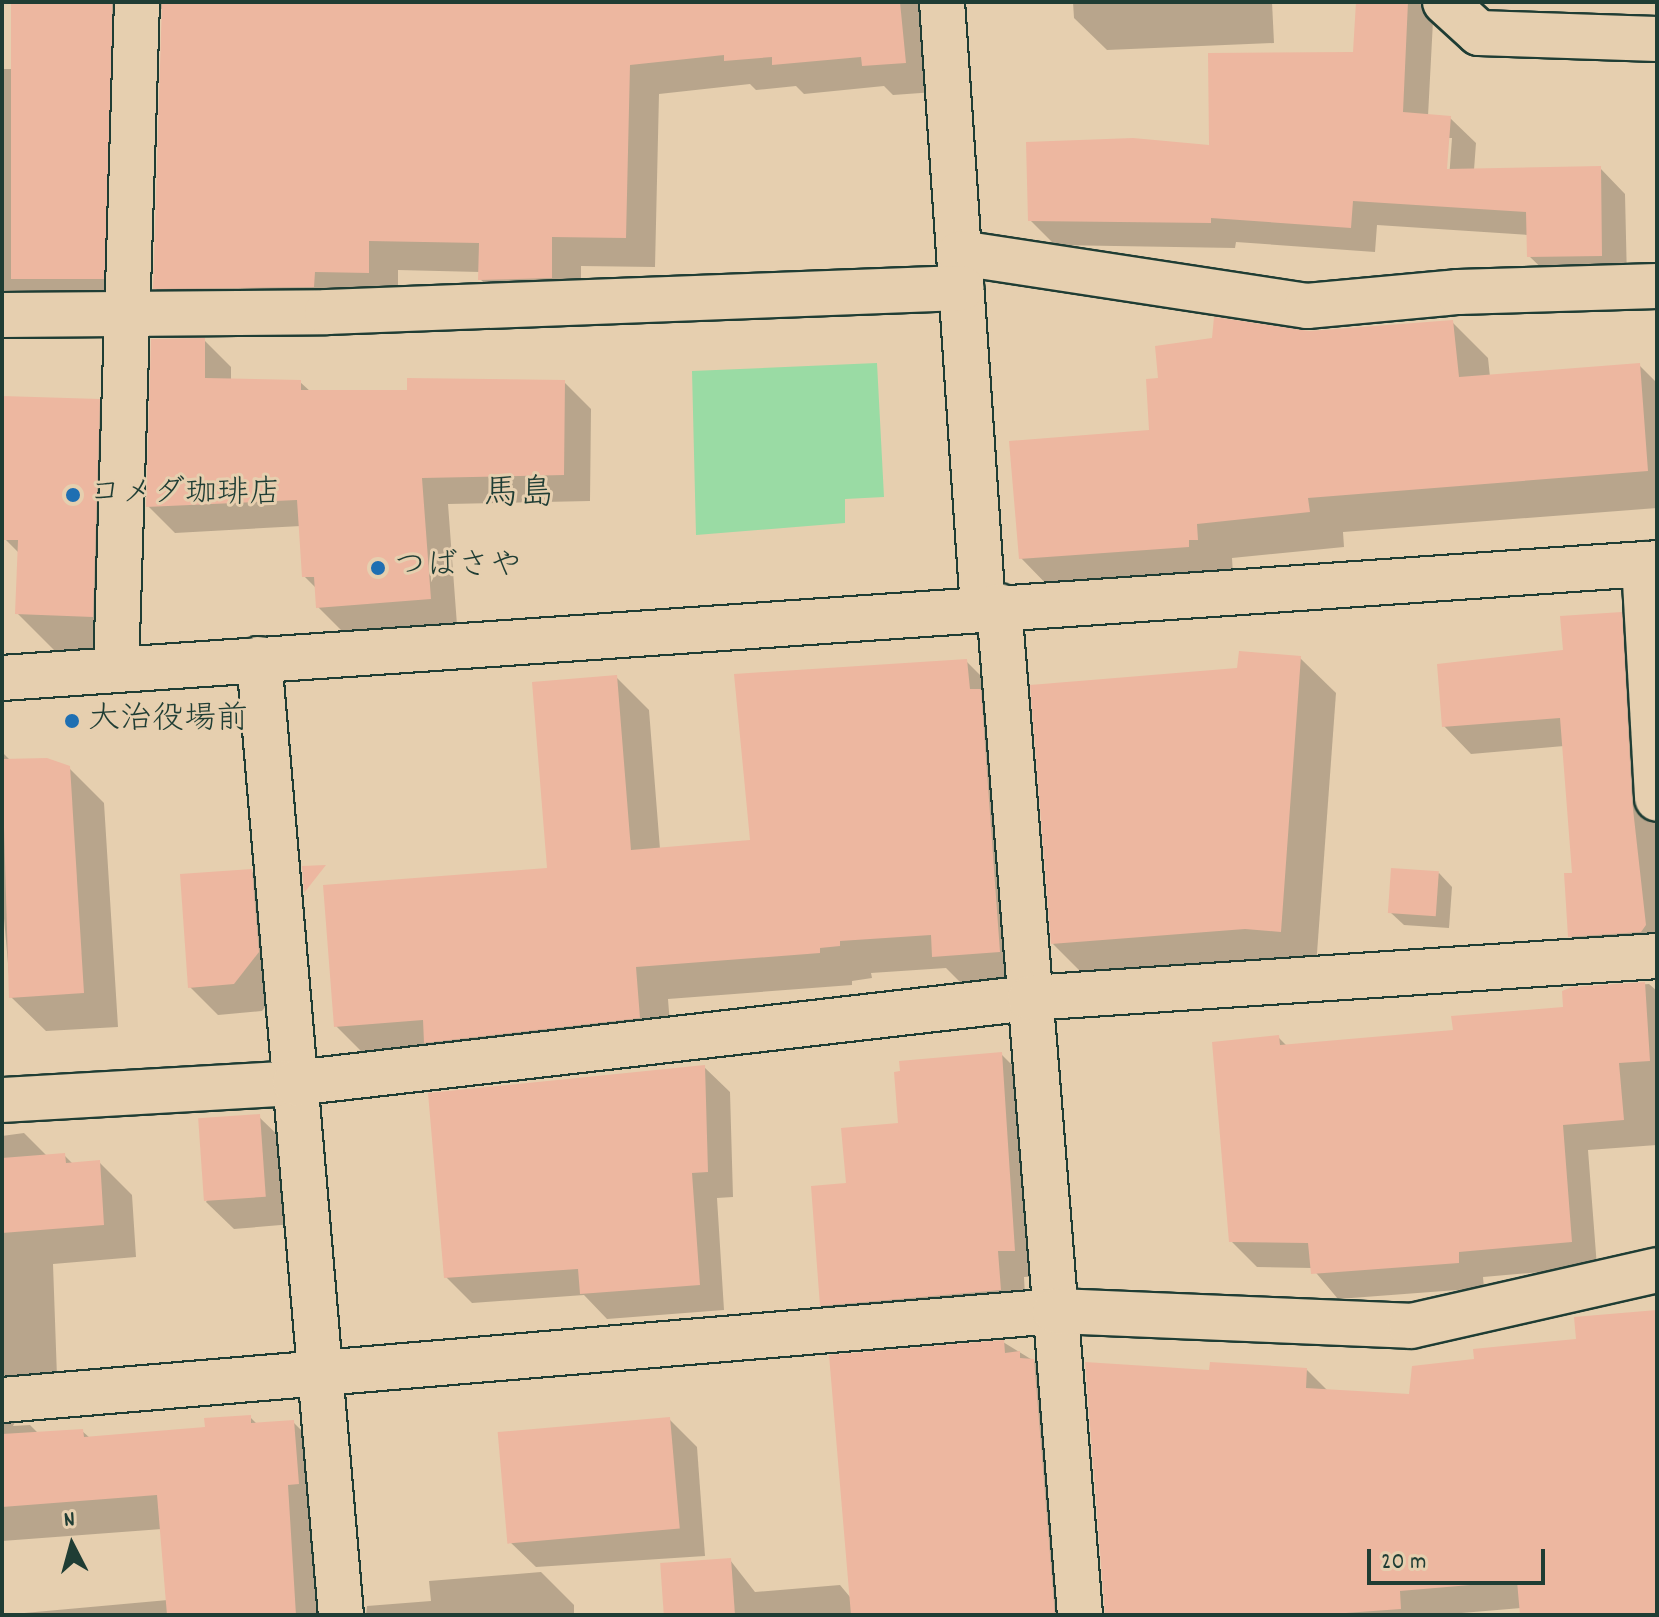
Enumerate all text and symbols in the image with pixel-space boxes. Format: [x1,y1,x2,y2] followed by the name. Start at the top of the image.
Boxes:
[483,475,555,519] district label: 馬島
[89,476,281,514] place label: コメダ珈琲店
[64,486,82,504] marker: コメダ珈琲店
[394,549,522,587] place label: つばさや
[369,559,387,577] marker: つばさや
[88,702,248,740] place label: 大治役場前
[63,712,81,730] marker: 大治役場前
[32,1505,112,1585] north arrow
[62,1505,76,1537] text: N
[1371,1533,1549,1583] scale bar
[1381,1546,1427,1580] text: 20 m

